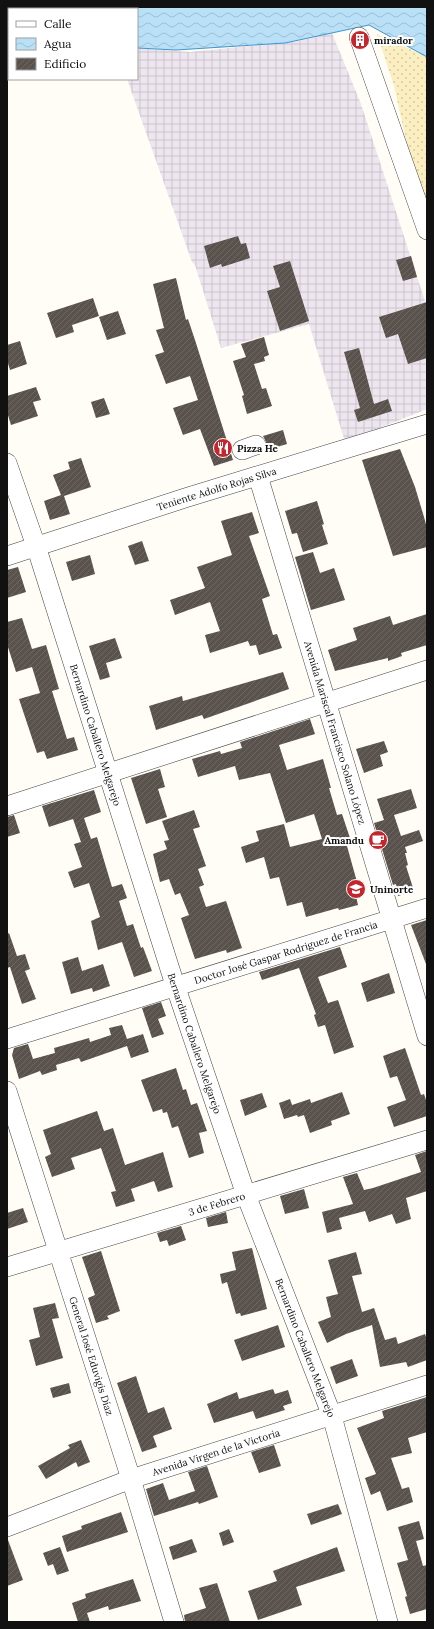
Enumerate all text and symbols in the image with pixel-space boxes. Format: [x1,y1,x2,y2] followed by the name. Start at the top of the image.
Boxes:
[8,8,138,80] legend
[44,16,72,31] text: Calle
[349,29,371,51] building icon: mirador
[374,34,413,47] place label: mirador
[43,36,72,51] text: Agua
[44,56,86,71] text: Edificio
[212,437,234,459] restaurant icon: Pizza He
[237,442,279,455] place label: Pizza He
[155,464,278,514] street label: Teniente Adolfo Rojas Silva
[301,639,369,826] street label: Avenida Mariscal Francisco Solano López
[67,663,124,808] street label: Bernardino Caballero Melgarejo
[367,829,389,851] cafe icon: Amandu
[324,834,364,847] place label: Amandu
[345,878,367,900] school or university icon: Uninorte
[370,883,414,896] place label: Uninorte
[193,918,379,987] street label: Doctor José Gaspar Rodriguez de Francia
[165,971,224,1116] street label: Bernardino Caballero Melgarejo
[187,1189,247,1219] street label: 3 de Febrero
[272,1277,338,1419] street label: Bernardino Caballero Melgarejo
[66,1295,116,1417] street label: General José Eduvigis Díaz
[150,1426,282,1479] street label: Avenida Virgen de la Victoria

